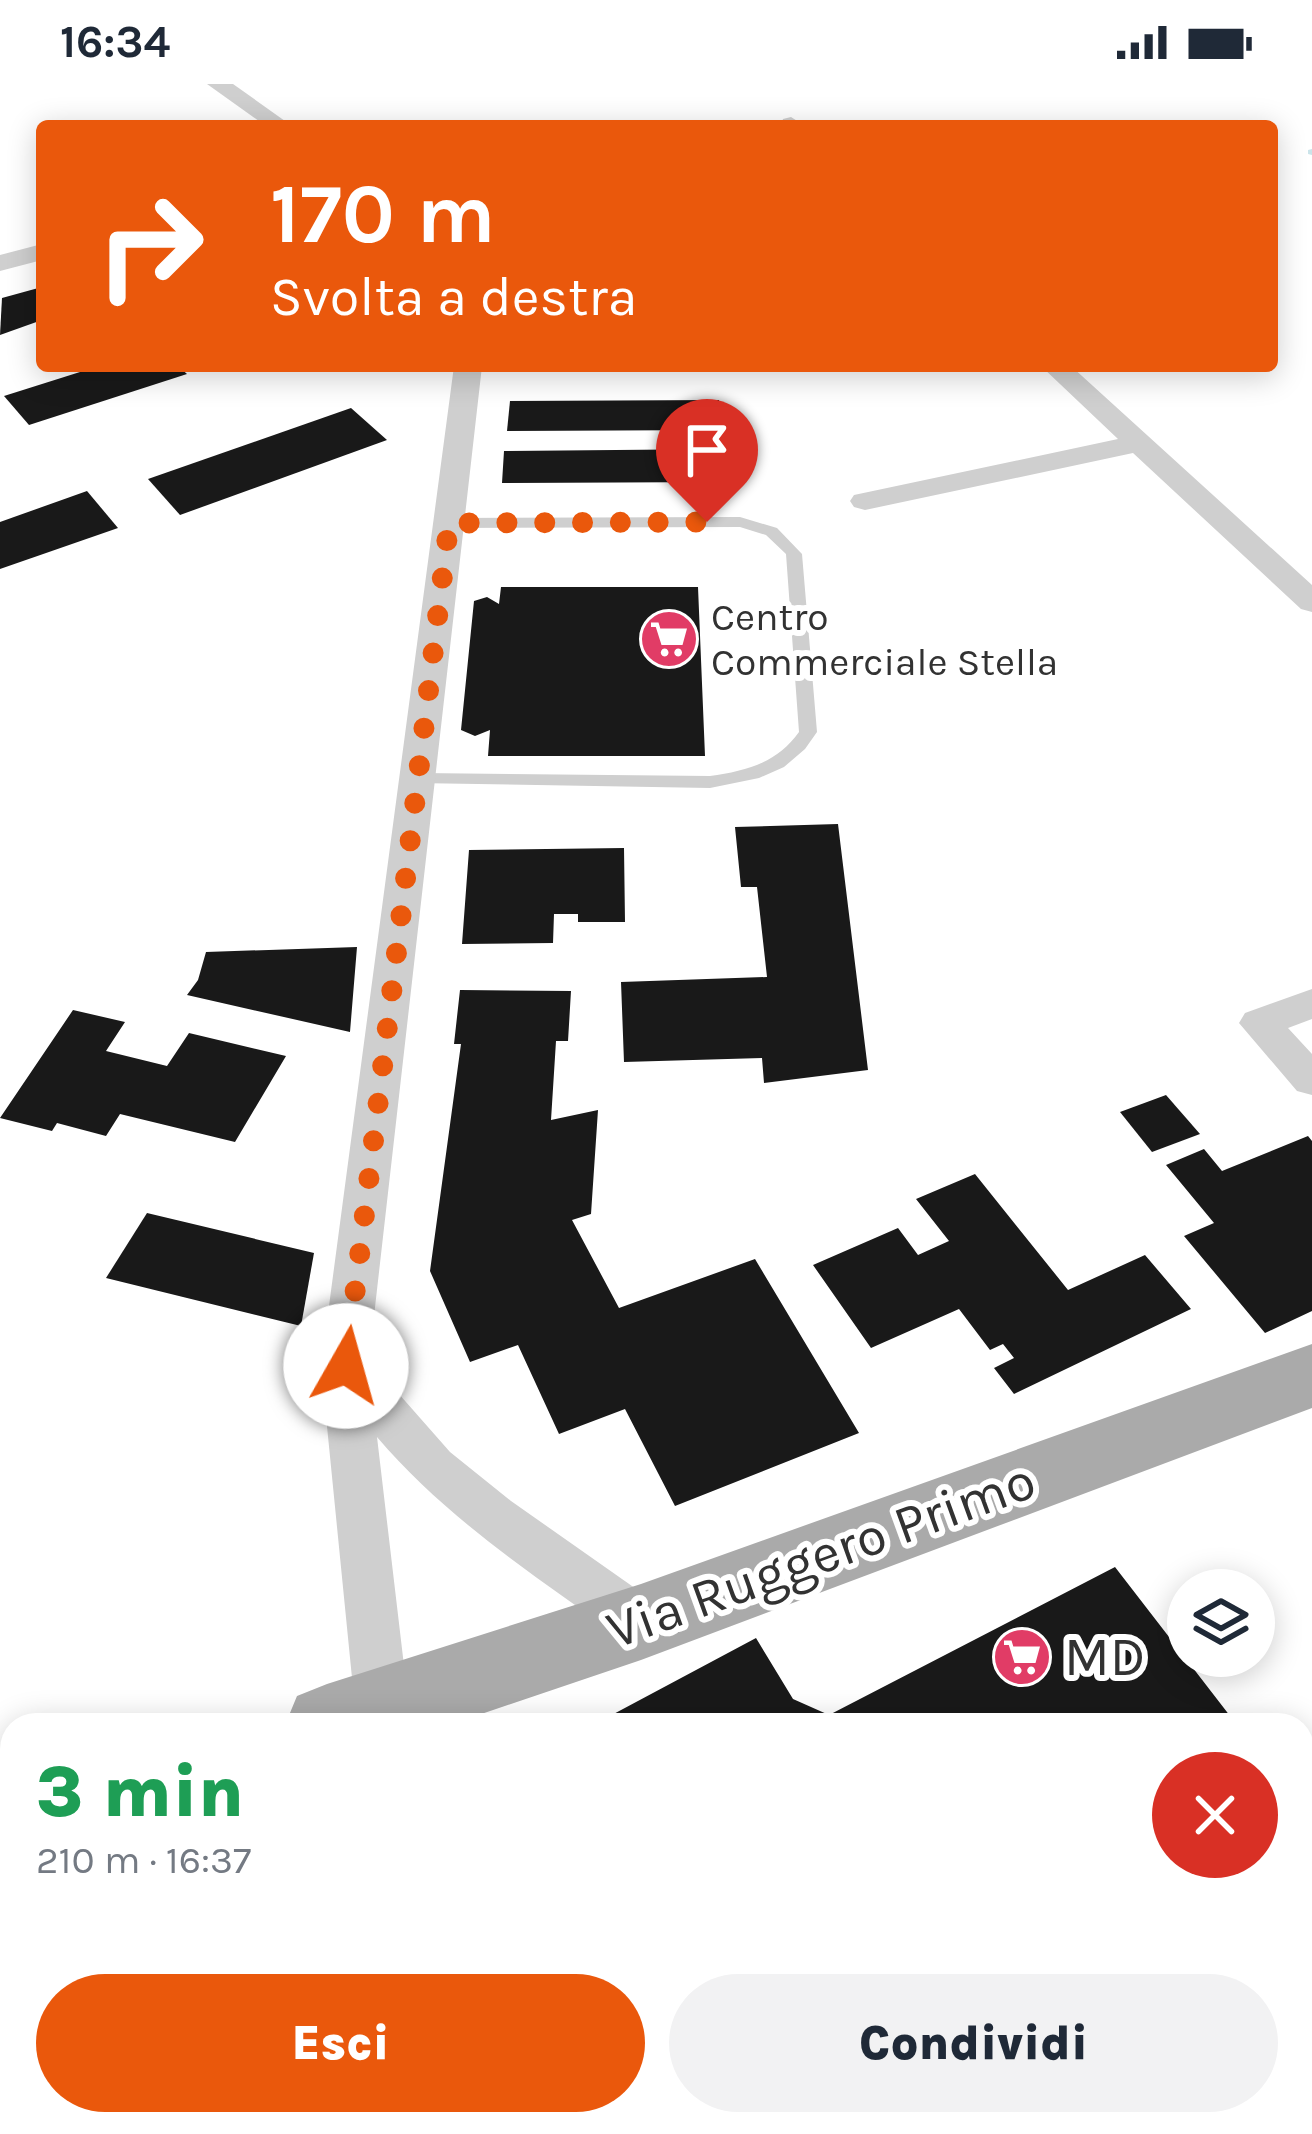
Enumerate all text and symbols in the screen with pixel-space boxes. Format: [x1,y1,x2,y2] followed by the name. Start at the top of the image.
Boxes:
[60,16,170,68] text: 16:34
[270,165,496,263] text: 170 m
[72,168,228,324] icon: right
[270,265,637,329] text: Svolta a destra
[656,399,758,522] pin
[674,417,740,483] icon: arrive
[711,594,1058,685] place label: Centro Commerciale Stella
[638,608,700,670] supermarket icon: Centro Commerciale Stella
[283,1303,409,1429] position arrow
[598,1448,1044,1662] street label: Via Ruggero Primo
[1167,1569,1275,1677] map controls
[1167,1569,1275,1677] button: layers
[1064,1625,1145,1689] place label: MD
[991,1626,1053,1688] supermarket icon: MD
[36,1750,244,1834] text: 3 min
[1152,1752,1278,1878] button: close
[36,1837,251,1883] text: 210 m · 16:37
[36,1974,645,2112] button: Esci
[669,1974,1278,2112] button: Condividi

